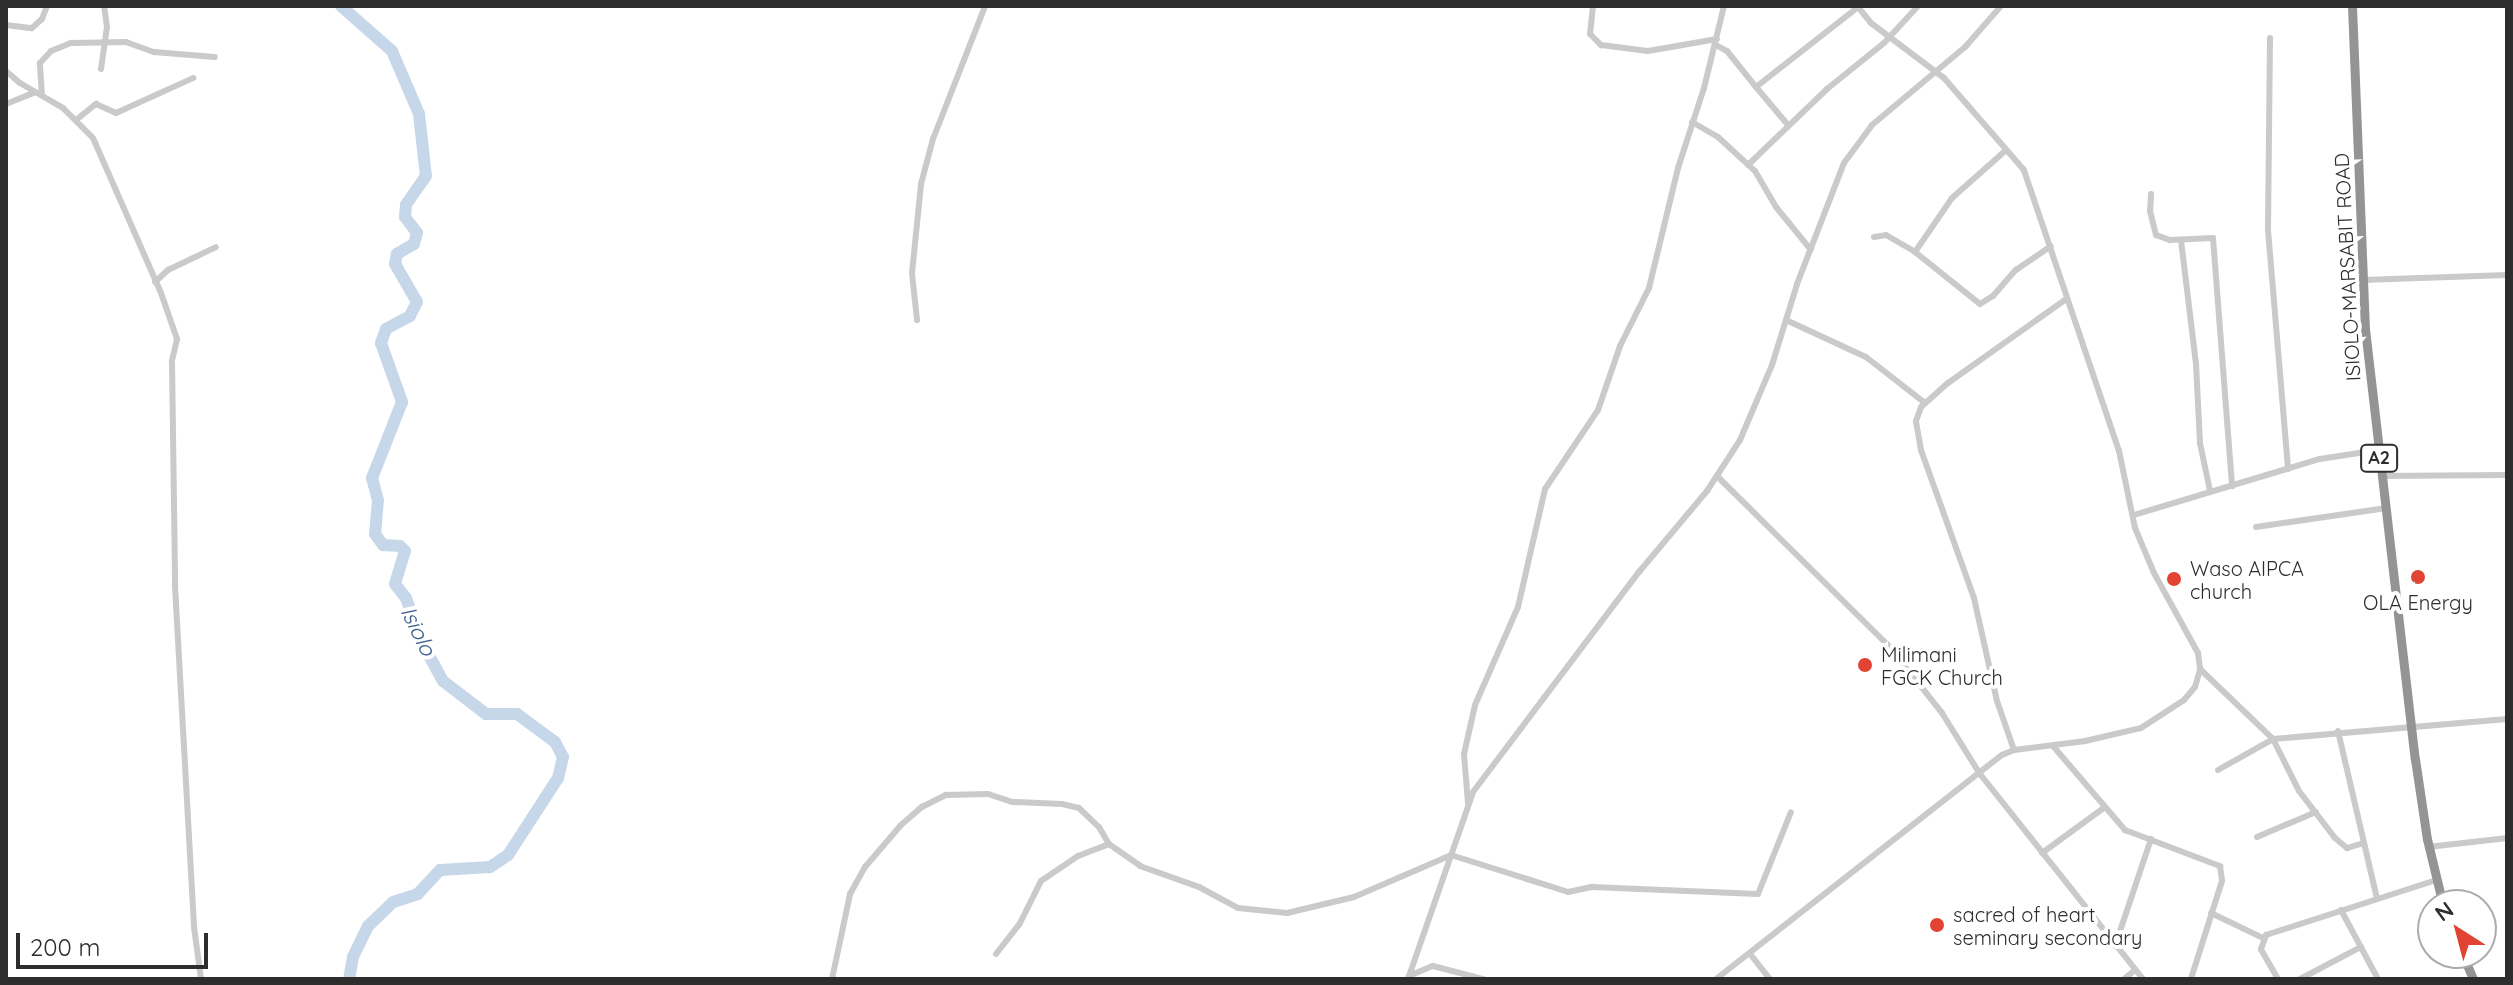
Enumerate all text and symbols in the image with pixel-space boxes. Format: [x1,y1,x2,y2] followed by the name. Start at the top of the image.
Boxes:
[2329,152,2365,382] street label: ISIOLO-MARSABIT ROAD
[2359,444,2399,472] road number: A2
[2190,556,2304,603] place label: Waso AIPCA church
[2409,568,2427,586] marker: OLA Energy
[2165,570,2183,588] marker: Waso AIPCA church
[2363,590,2473,614] place label: OLA Energy
[395,602,441,660] water label: Isiolo
[1881,642,2003,689] place label: Milimani FGCK Church
[1856,656,1874,674] marker: Milimani FGCK Church
[2417,889,2497,969] north arrow
[2429,895,2459,927] text: N
[1953,902,2142,949] place label: sacred of heart seminary secondary
[1928,916,1946,934] marker: sacred of heart seminary secondary
[20,917,212,967] scale bar
[30,932,100,962] text: 200 m

